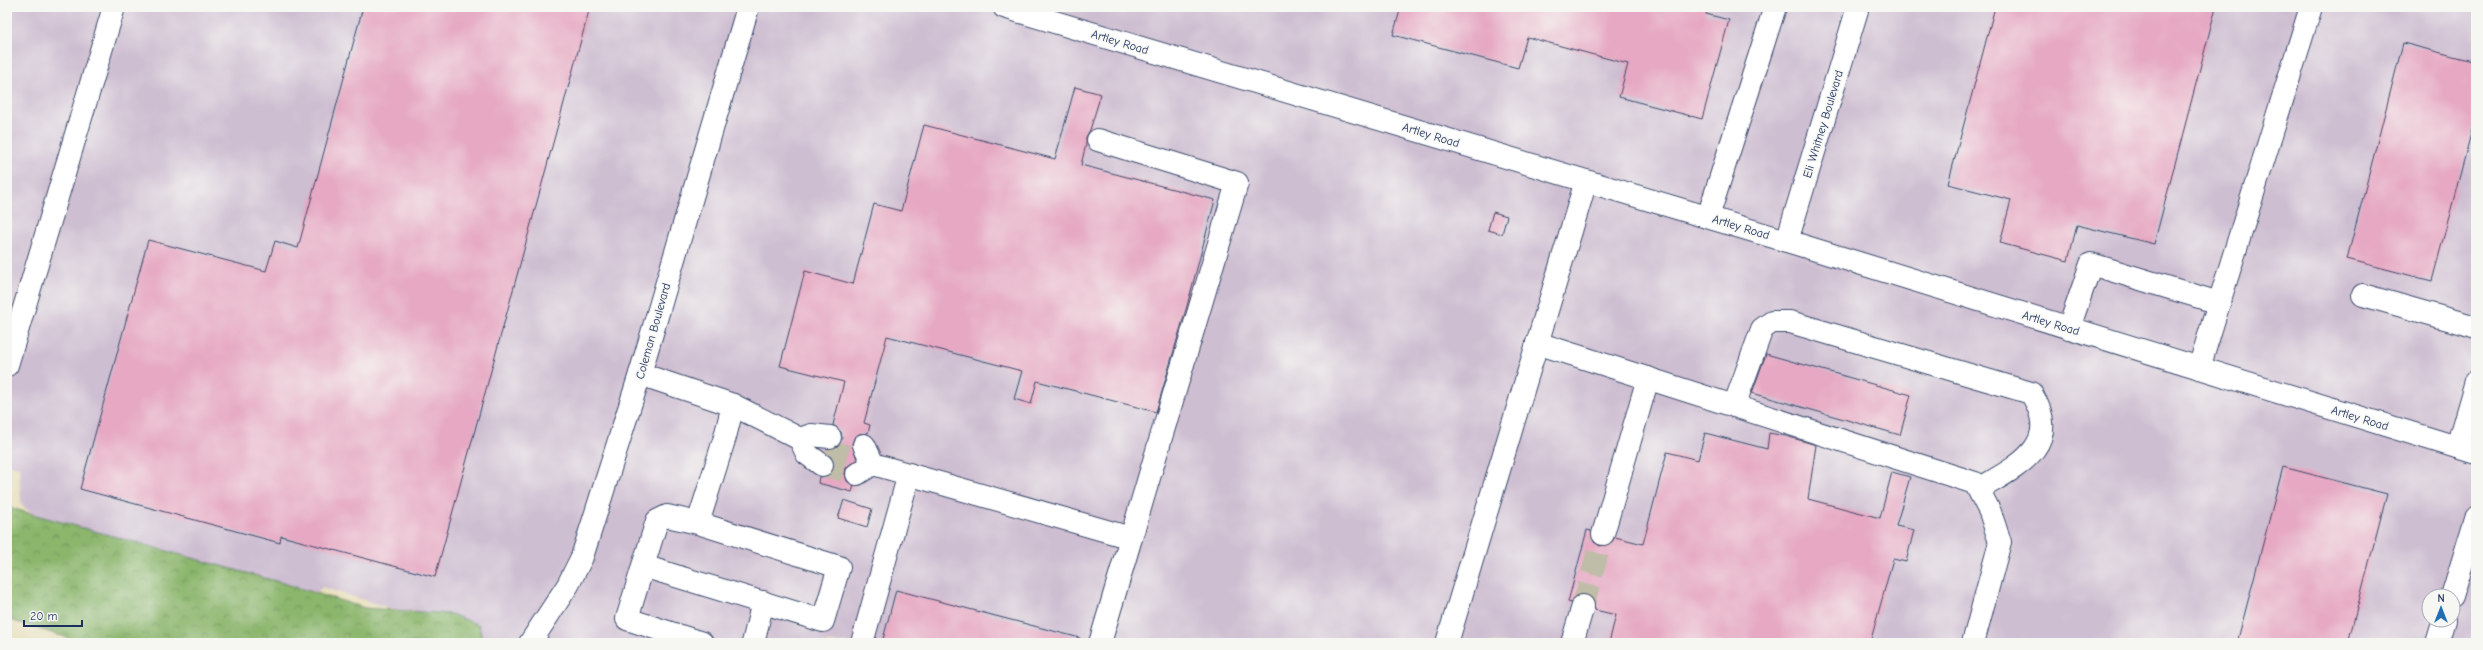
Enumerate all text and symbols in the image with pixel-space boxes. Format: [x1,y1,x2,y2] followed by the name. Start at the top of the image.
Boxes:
[1090,27,1150,57] street label: Artley Road
[1800,68,1846,180] street label: Eli Whitney Boulevard
[1401,120,1461,150] street label: Artley Road
[1711,212,1771,242] street label: Artley Road
[633,281,673,381] street label: Coleman Boulevard
[2021,308,2081,338] street label: Artley Road
[2330,403,2390,433] street label: Artley Road
[2421,588,2461,628] north arrow
[2437,592,2445,605] text: N
[24,602,82,628] scale bar
[30,609,58,623] text: 20 m

